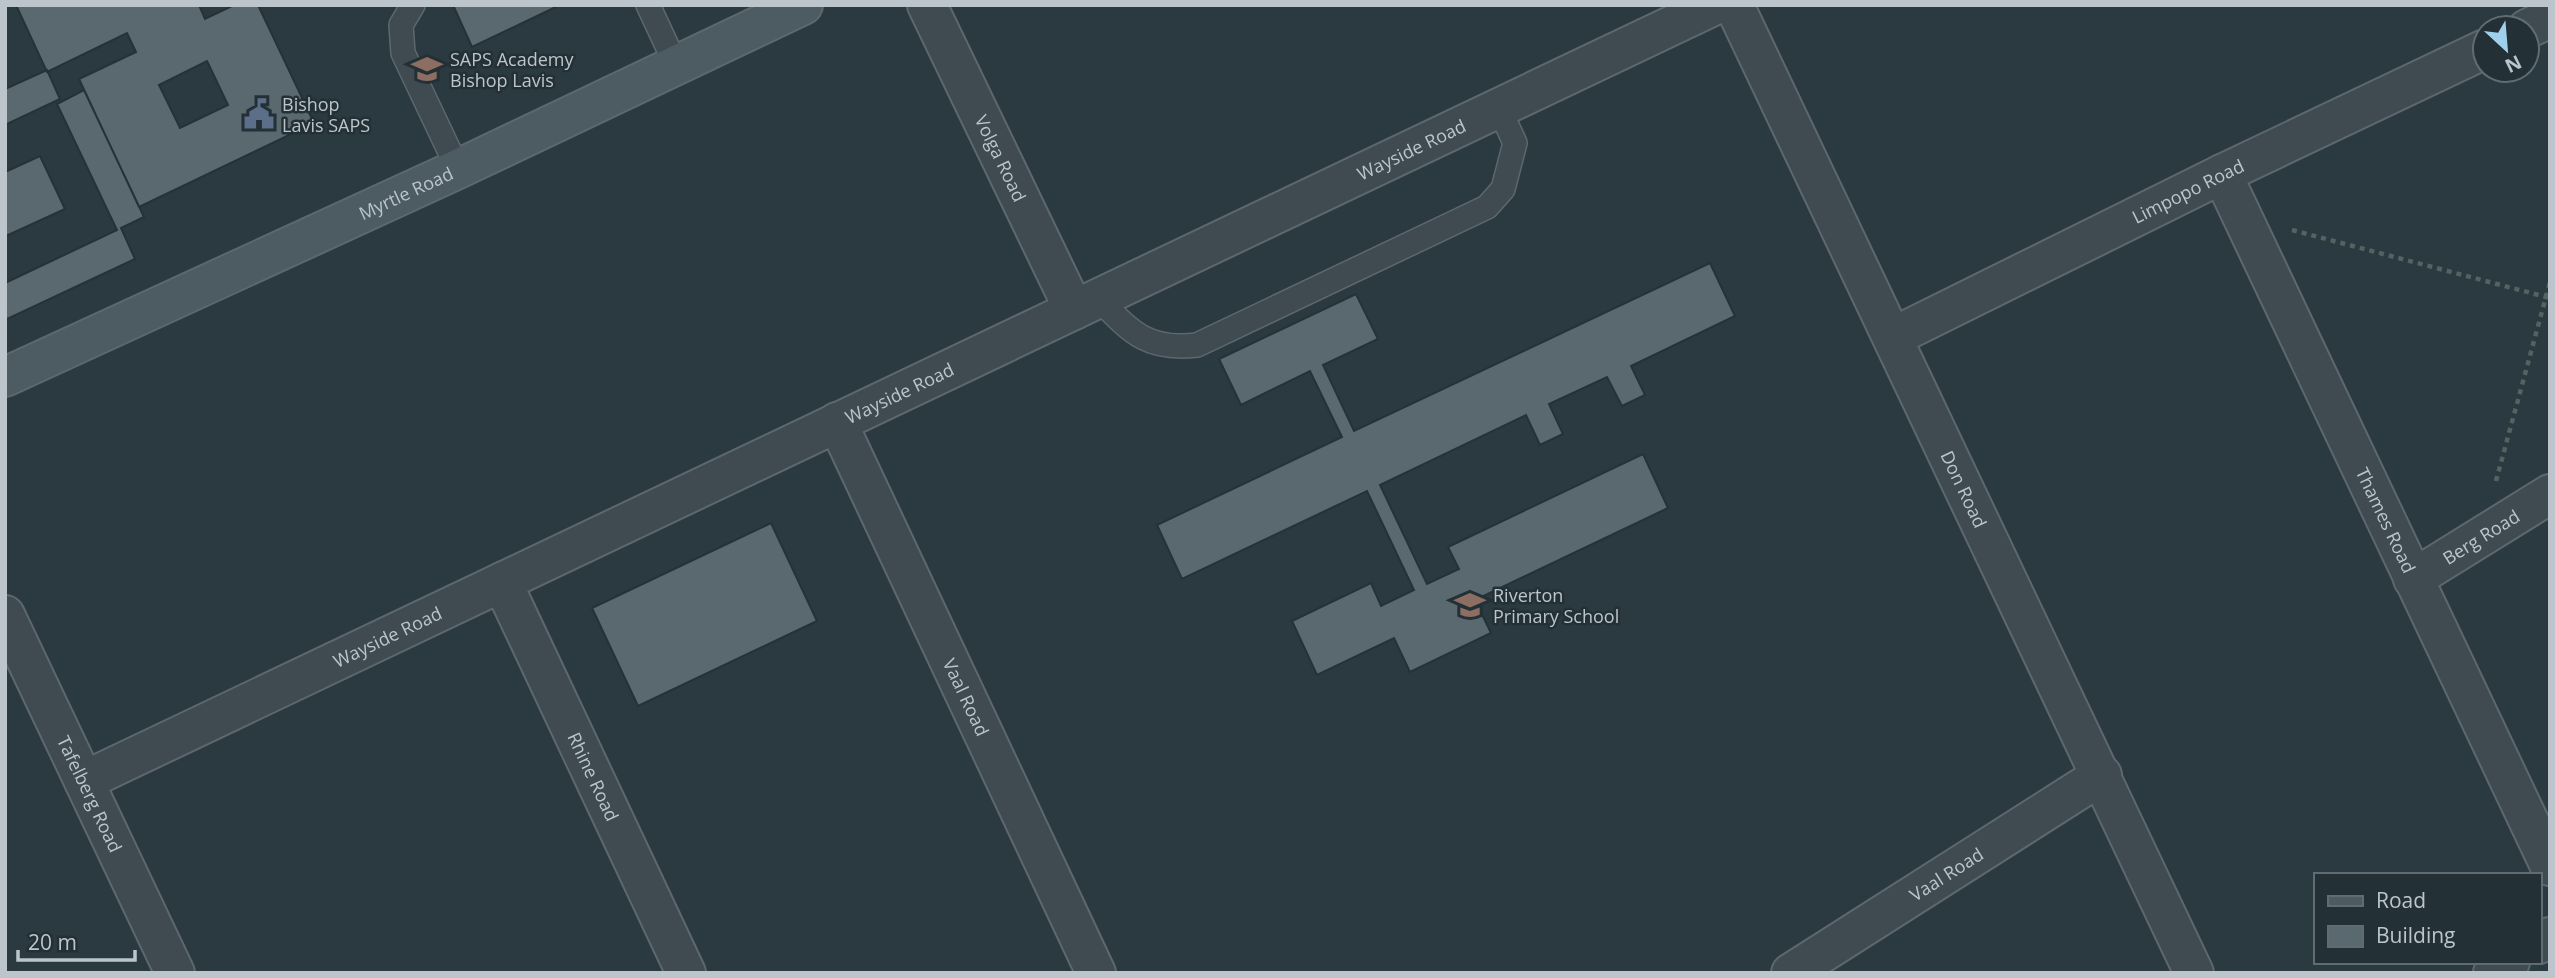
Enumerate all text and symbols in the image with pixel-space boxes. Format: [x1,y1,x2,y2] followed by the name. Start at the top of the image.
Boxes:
[2471,14,2541,84] north arrow
[450,47,574,92] place label: SAPS Academy Bishop Lavis
[2501,49,2526,79] text: N
[410,52,444,86] school or university icon: SAPS Academy Bishop Lavis
[282,92,370,137] place label: Bishop Lavis SAPS
[242,97,276,131] public building icon: Bishop Lavis SAPS
[970,111,1032,205] street label: Volga Road
[1353,113,1470,186] street label: Wayside Road
[2128,153,2248,229] street label: Limpopo Road
[355,161,457,225] street label: Myrtle Road
[841,357,958,429] street label: Wayside Road
[1935,447,1993,532] street label: Don Road
[2351,463,2421,577] street label: Thames Road
[2438,504,2524,570] street label: Berg Road
[1493,583,1619,628] place label: Riverton Primary School
[1453,588,1487,622] school or university icon: Riverton Primary School
[329,601,446,673] street label: Wayside Road
[938,654,995,740] street label: Vaal Road
[562,728,625,825] street label: Rhine Road
[52,732,128,856] street label: Tafelberg Road
[1905,842,1988,907] street label: Vaal Road
[2314,873,2541,964] legend
[2376,886,2426,914] text: Road
[18,918,135,962] scale bar
[2376,921,2455,949] text: Building
[28,928,77,956] text: 20 m

